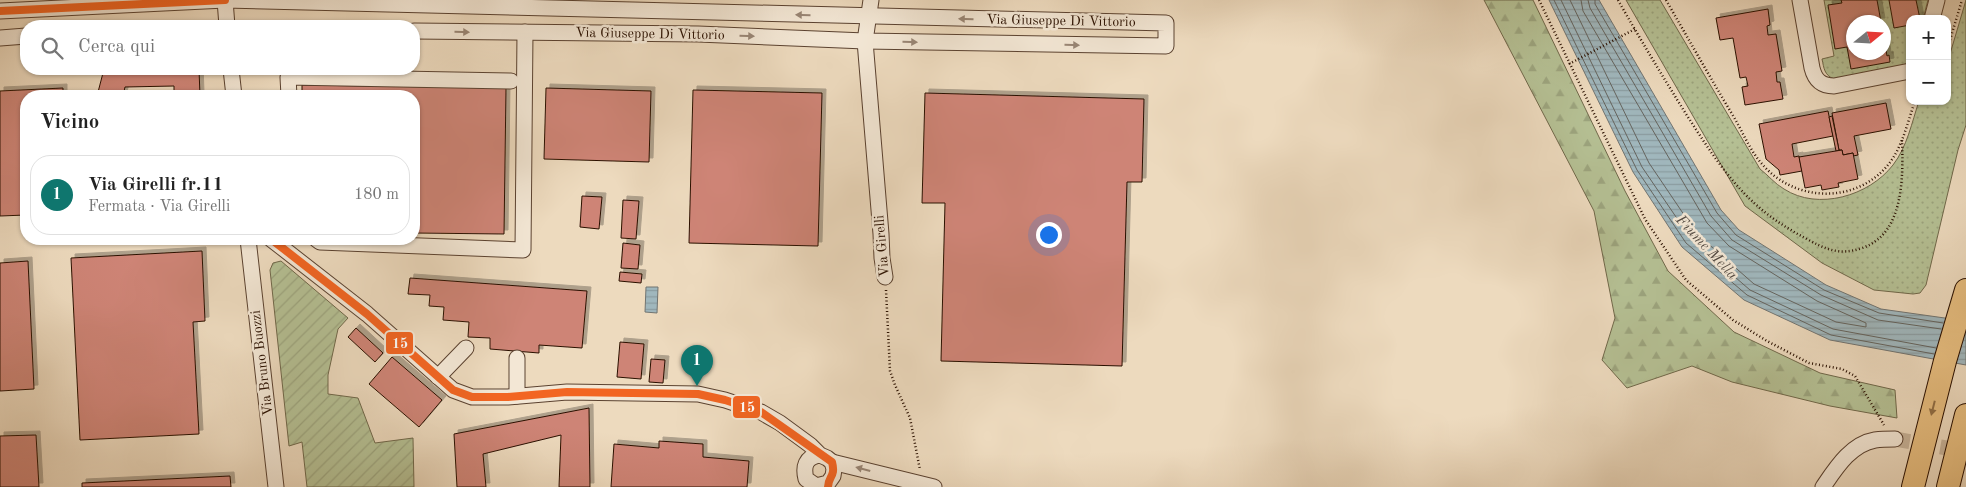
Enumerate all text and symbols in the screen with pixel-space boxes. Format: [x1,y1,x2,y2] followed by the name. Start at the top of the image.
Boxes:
[795,11,811,19] one-way arrow
[986,13,1136,29] street label: Via Giuseppe Di Vittorio
[957,14,973,22] one-way arrow
[1846,15,1891,60] north arrow
[1906,15,1951,105] map controls
[1906,15,1951,60] button: +
[20,20,420,75] search box
[575,26,725,42] street label: Via Giuseppe Di Vittorio
[455,28,471,36] one-way arrow
[740,32,756,40] one-way arrow
[38,34,66,62] icon: search
[78,38,155,57] text: Cerca qui
[902,38,918,46] one-way arrow
[1065,41,1081,49] one-way arrow
[1906,60,1951,105] button: −
[40,112,99,133] text: Vicino
[88,176,223,195] text: Via Girelli fr.11
[52,187,62,203] text: 1
[354,187,399,203] text: 180 m
[88,199,230,215] text: Fermata · Via Girelli
[1672,212,1740,283] water label: Fiume Mella
[872,214,892,278] street label: Via Girelli
[1036,222,1062,248] your location
[249,309,275,417] street label: Via Bruno Buozzi
[385,331,414,355] line badge: 15
[392,337,408,351] text: 15
[681,345,713,386] pin: 1
[732,395,761,419] line badge: 15
[739,401,755,415] text: 15
[1929,401,1937,416] one-way arrow
[856,465,871,473] one-way arrow

